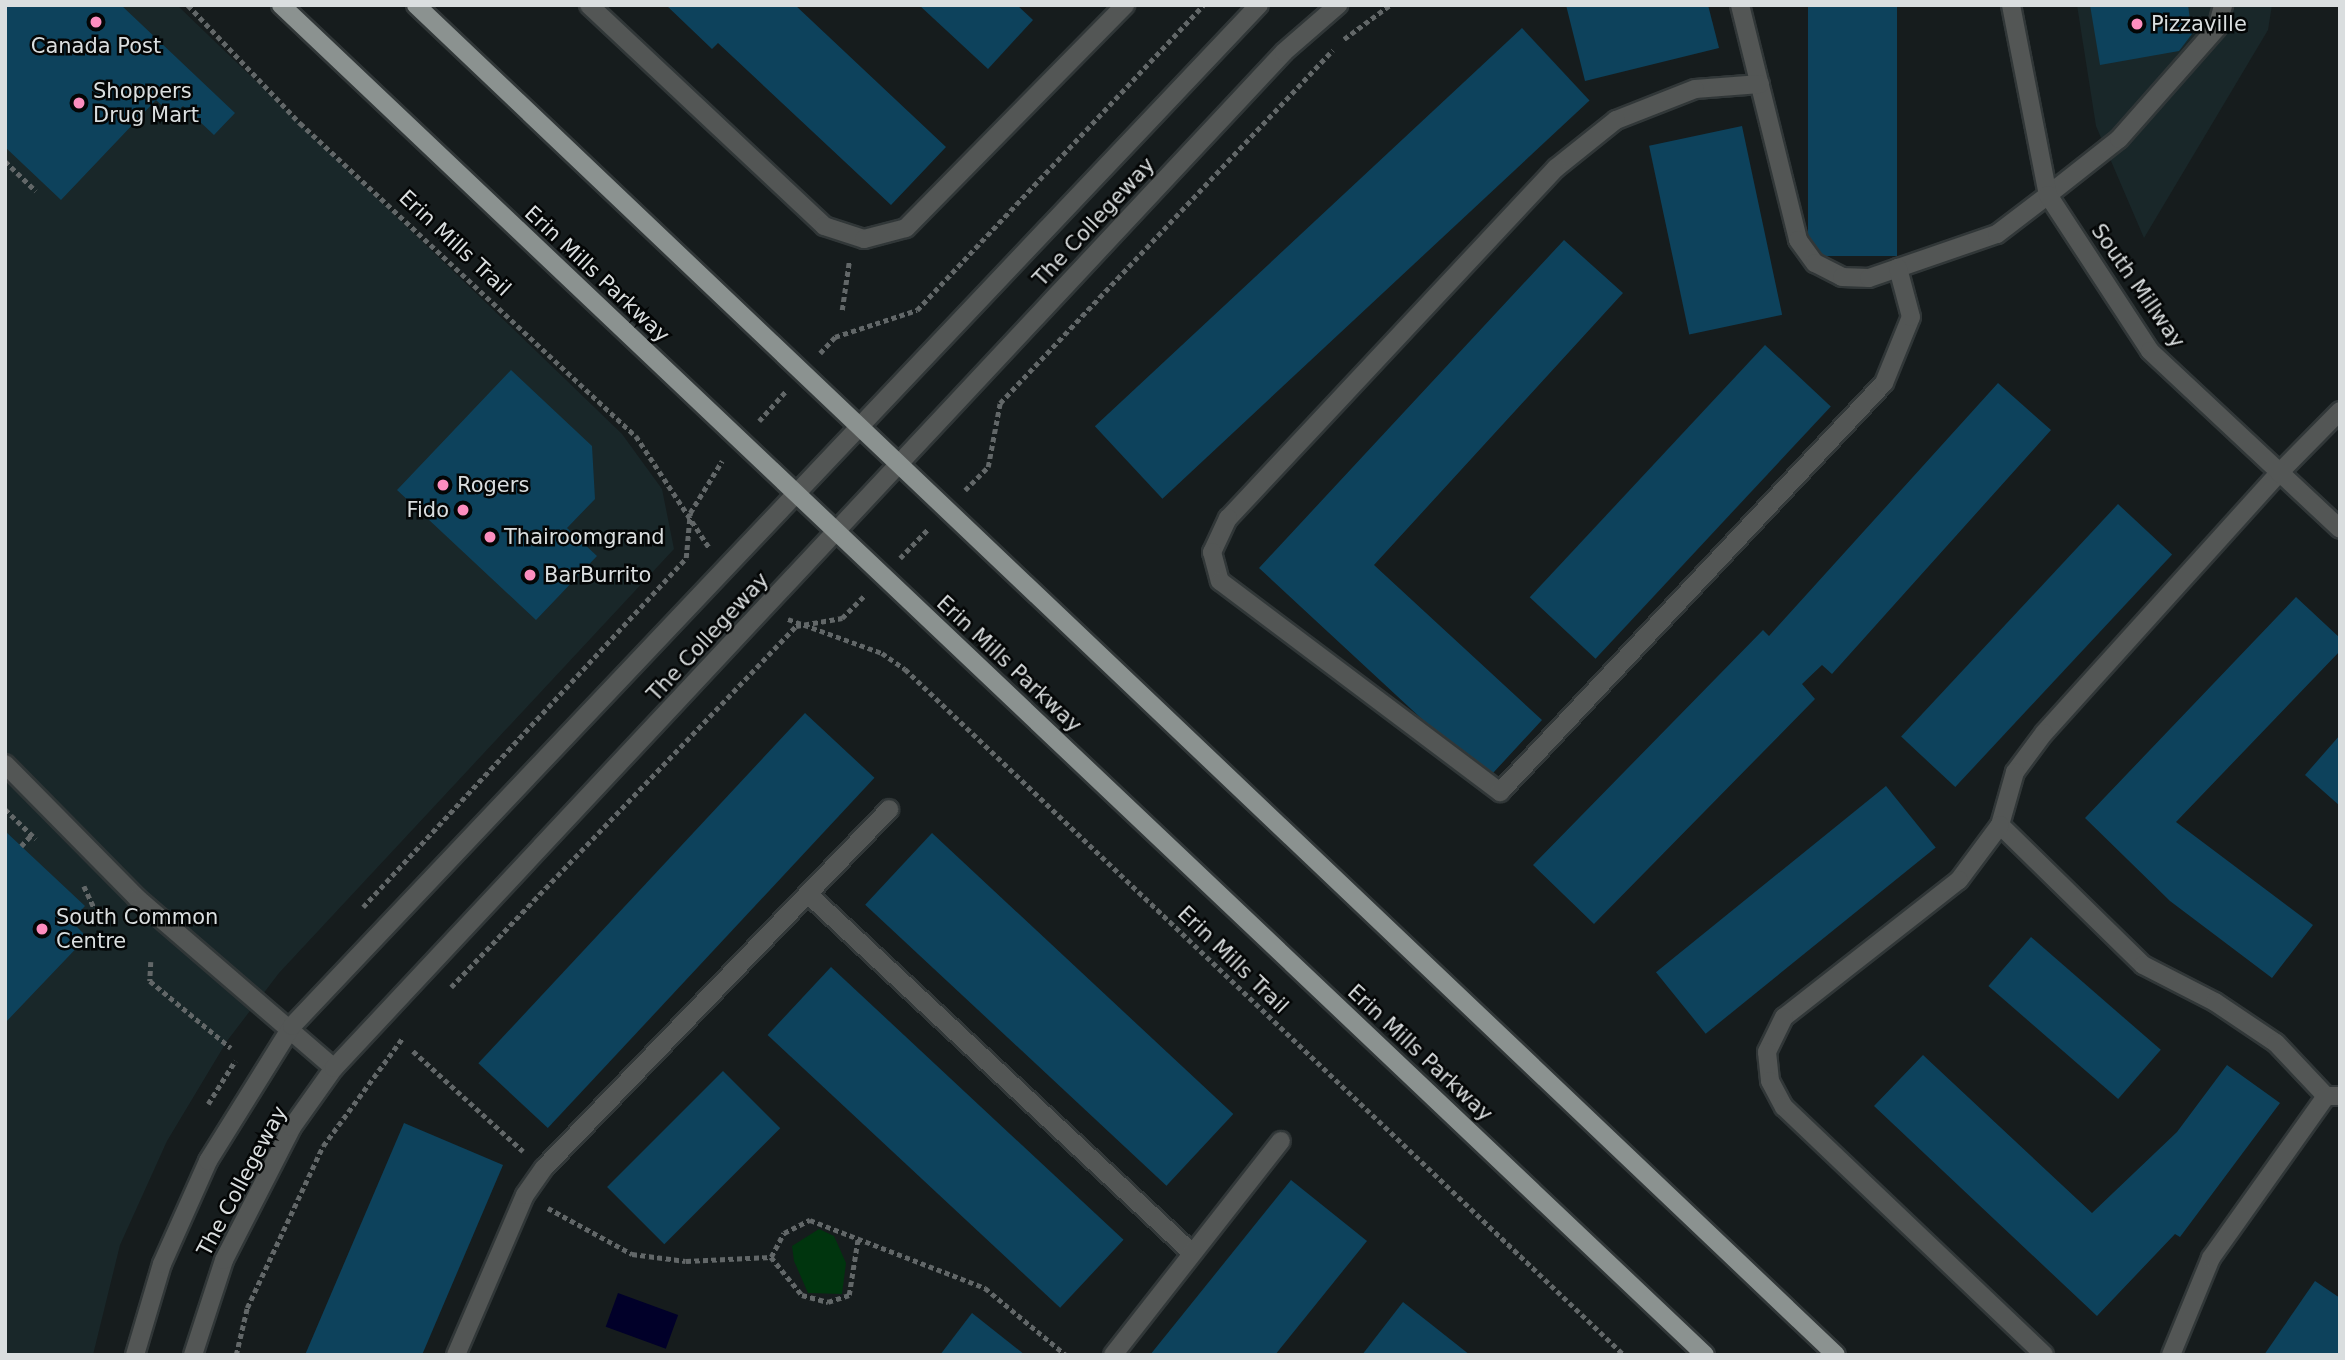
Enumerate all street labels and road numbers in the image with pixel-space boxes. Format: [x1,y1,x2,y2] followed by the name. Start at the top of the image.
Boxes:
[1028,153,1160,291] street label: The Collegeway
[394,185,516,301] street label: Erin Mills Trail
[519,200,675,348] street label: Erin Mills Parkway
[2086,219,2190,353] street label: South Millway
[642,568,774,706] street label: The Collegeway
[931,590,1087,738] street label: Erin Mills Parkway
[1173,901,1293,1019] street label: Erin Mills Trail
[1342,979,1498,1127] street label: Erin Mills Parkway
[192,1102,292,1260] street label: The Collegeway

